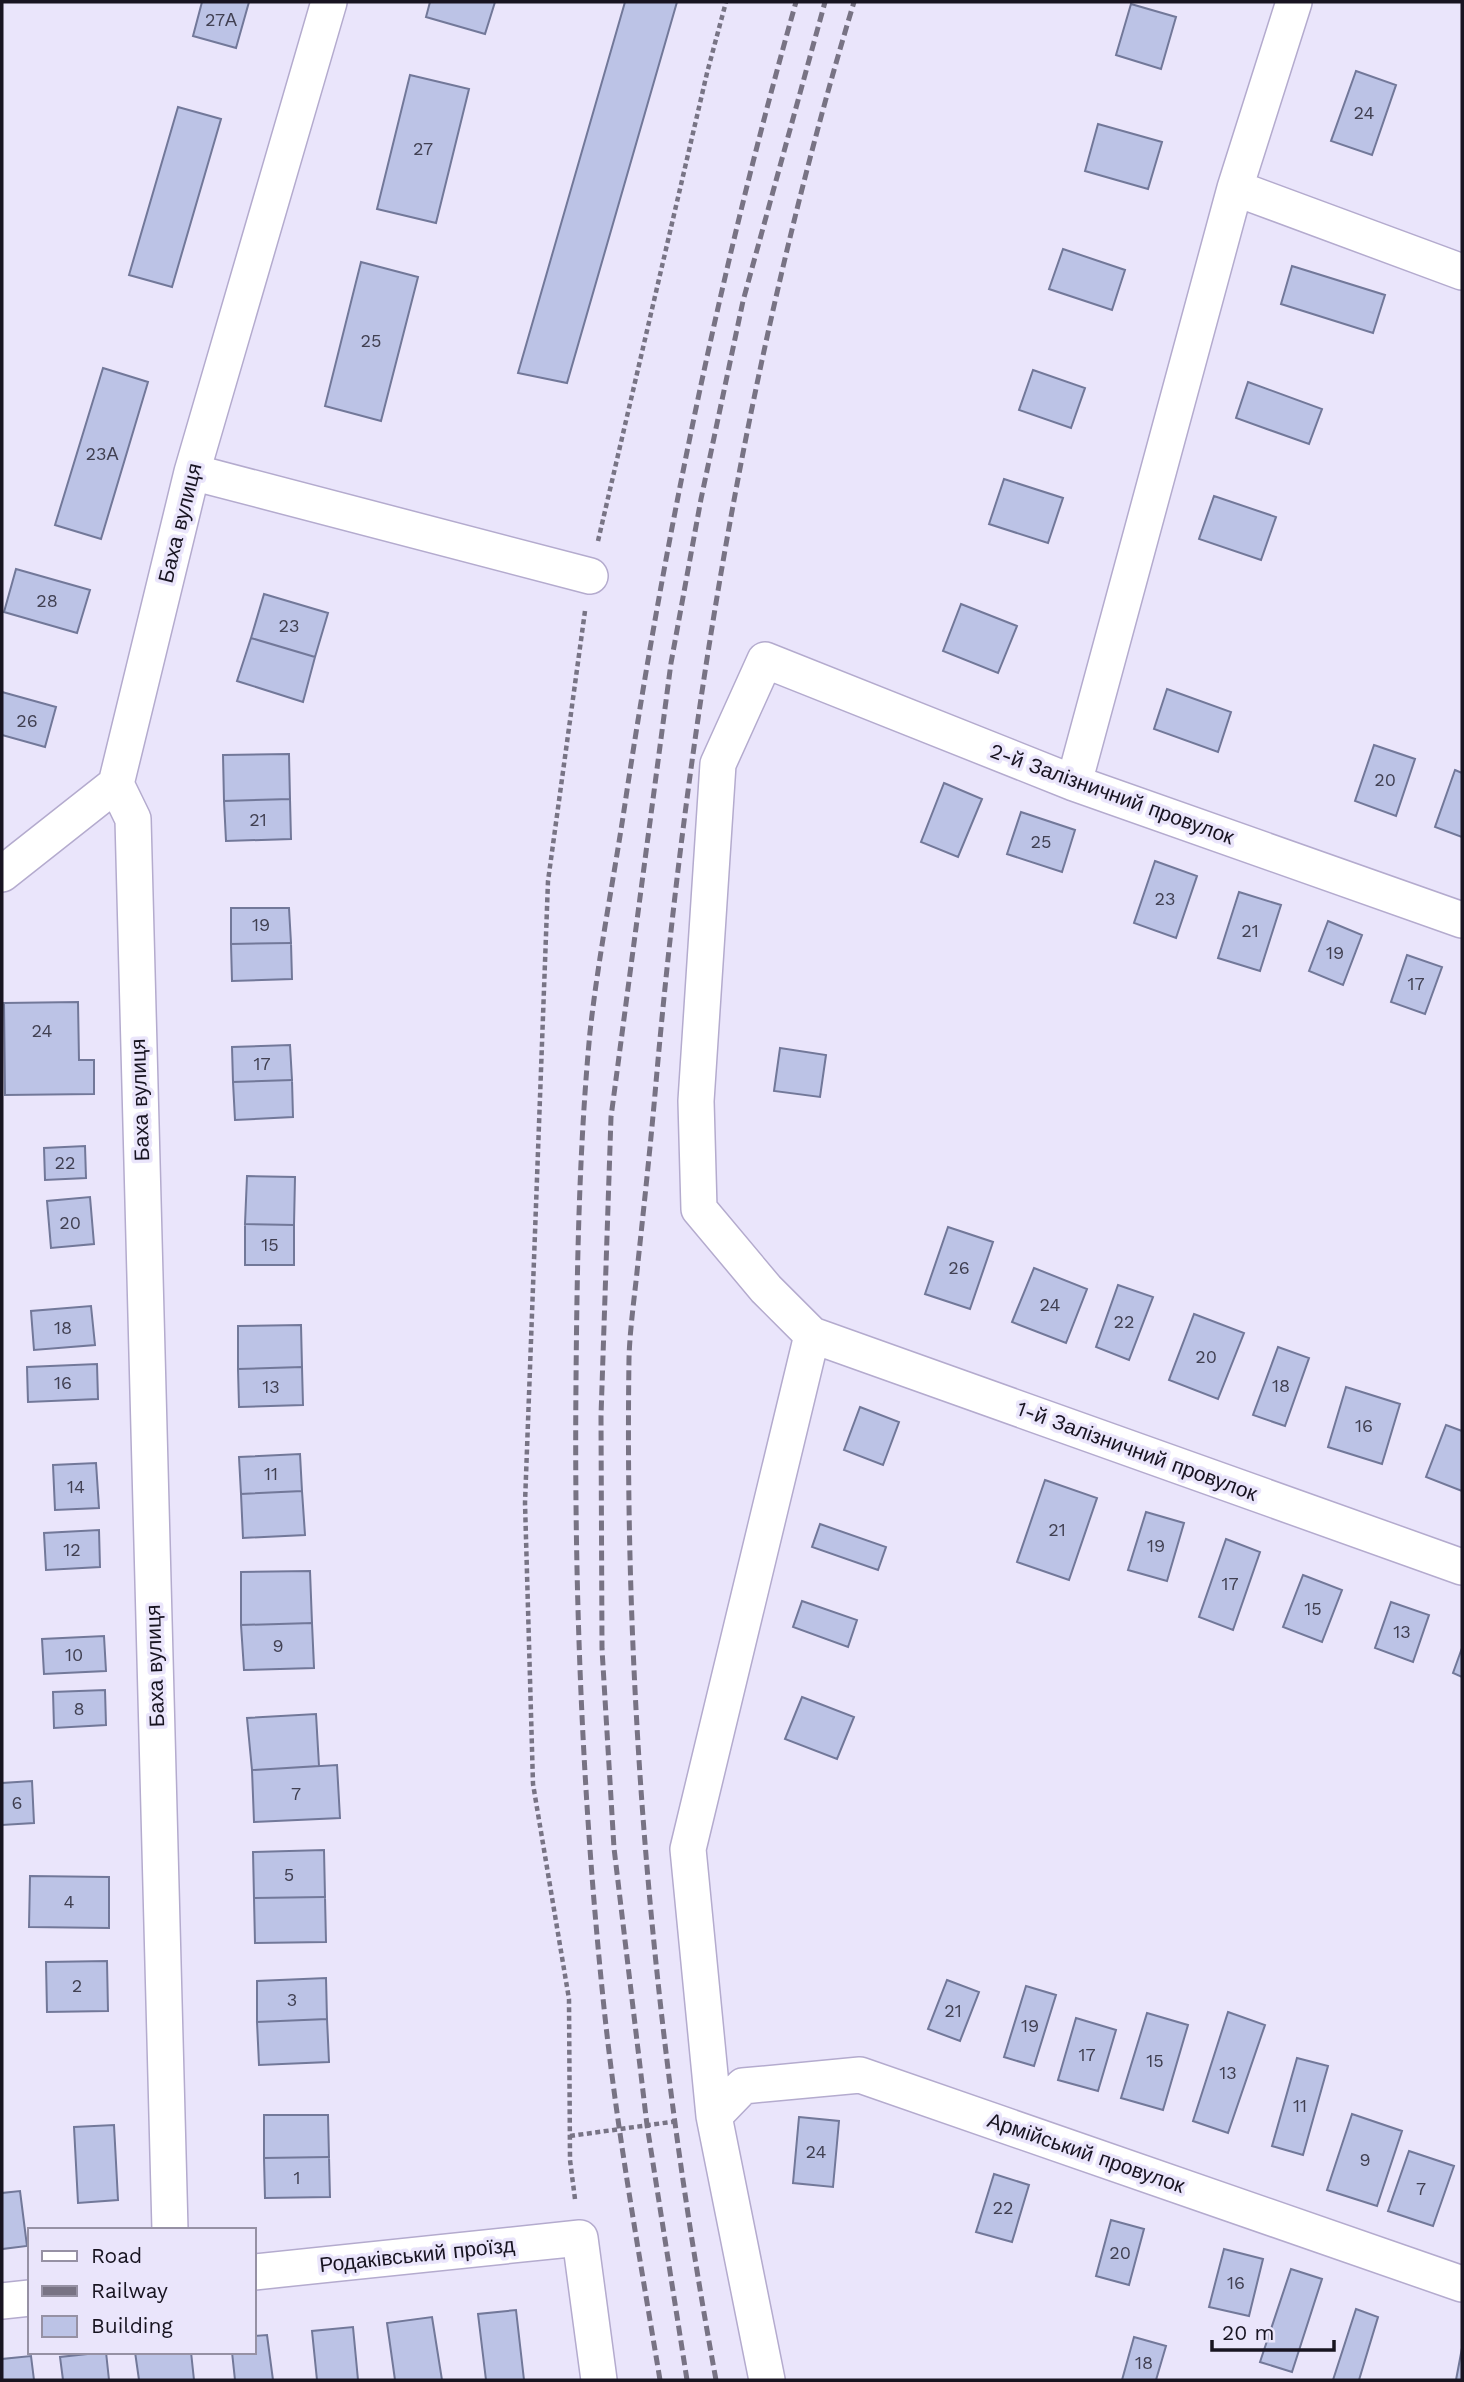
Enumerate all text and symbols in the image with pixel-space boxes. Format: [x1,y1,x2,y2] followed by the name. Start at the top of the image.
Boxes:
[205,9,237,30] house number: 27А
[1354,102,1374,123] house number: 24
[413,138,433,159] house number: 27
[361,330,381,351] house number: 25
[86,443,119,464] house number: 23А
[153,460,206,585] street label: Баха вулиця
[36,590,58,611] house number: 28
[279,615,300,636] house number: 23
[16,710,38,731] house number: 26
[987,738,1238,850] street label: 2-й Залізничний провулок
[1374,769,1396,790] house number: 20
[249,809,267,830] house number: 21
[1031,831,1051,852] house number: 25
[1155,888,1176,909] house number: 23
[252,914,270,935] house number: 19
[1241,920,1259,941] house number: 21
[1326,942,1344,963] house number: 19
[1407,973,1425,994] house number: 17
[32,1020,52,1041] house number: 24
[125,1038,154,1162] street label: Баха вулиця
[253,1053,271,1074] house number: 17
[55,1152,76,1173] house number: 22
[59,1212,81,1233] house number: 20
[261,1234,279,1255] house number: 15
[948,1257,970,1278] house number: 26
[1040,1294,1060,1315] house number: 24
[1114,1311,1135,1332] house number: 22
[54,1317,72,1338] house number: 18
[1195,1346,1217,1367] house number: 20
[54,1372,72,1393] house number: 16
[1272,1375,1290,1396] house number: 18
[262,1376,280,1397] house number: 13
[1014,1395,1262,1506] street label: 1-й Залізничний провулок
[1355,1415,1373,1436] house number: 16
[264,1463,278,1484] house number: 11
[67,1476,85,1497] house number: 14
[1048,1519,1066,1540] house number: 21
[1147,1535,1165,1556] house number: 19
[63,1539,81,1560] house number: 12
[1221,1573,1239,1594] house number: 17
[1304,1598,1322,1619] house number: 15
[140,1604,169,1728] street label: Баха вулиця
[1393,1621,1411,1642] house number: 13
[272,1635,284,1656] house number: 9
[65,1644,83,1665] house number: 10
[73,1698,85,1719] house number: 8
[291,1783,301,1804] house number: 7
[12,1792,22,1813] house number: 6
[284,1864,294,1885] house number: 5
[64,1891,75,1912] house number: 4
[72,1975,82,1996] house number: 2
[287,1989,297,2010] house number: 3
[944,2000,962,2021] house number: 21
[1021,2015,1039,2036] house number: 19
[1078,2044,1096,2065] house number: 17
[1146,2050,1164,2071] house number: 15
[1219,2062,1237,2083] house number: 13
[1293,2095,1307,2116] house number: 11
[984,2107,1189,2198] street label: Армійський провулок
[806,2141,826,2162] house number: 24
[1359,2149,1371,2170] house number: 9
[293,2167,301,2188] house number: 1
[1416,2178,1426,2199] house number: 7
[993,2197,1014,2218] house number: 22
[28,2228,256,2354] legend
[318,2232,516,2277] street label: Родаківський проїзд
[1109,2242,1131,2263] house number: 20
[91,2243,142,2268] text: Road
[1227,2272,1245,2293] house number: 16
[91,2278,168,2303] text: Railway
[1212,2308,1334,2352] scale bar
[91,2313,173,2338] text: Building
[1222,2320,1274,2345] text: 20 m
[1135,2352,1153,2373] house number: 18

